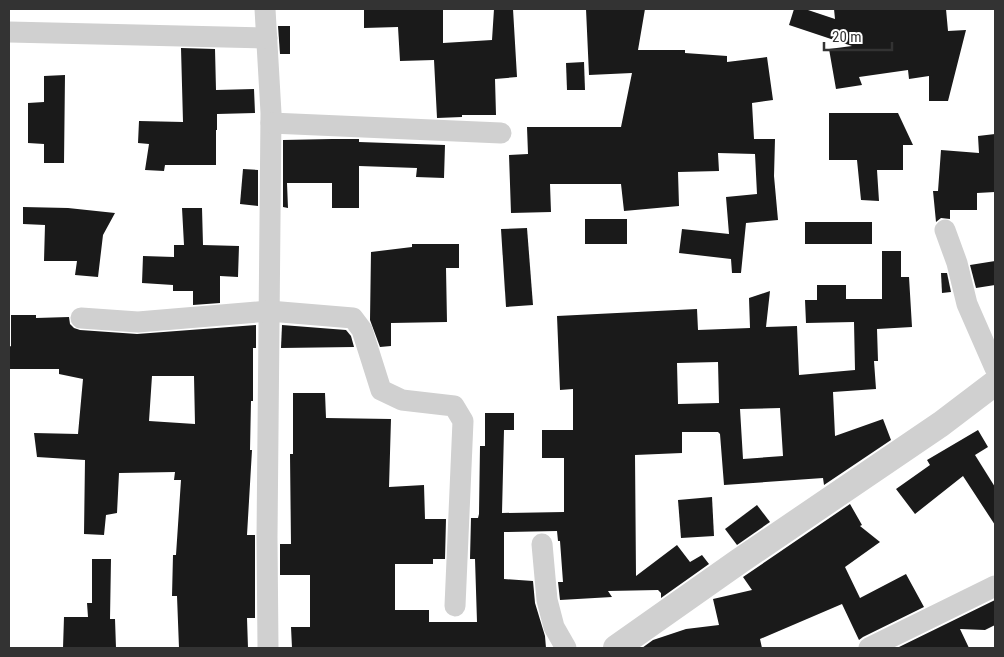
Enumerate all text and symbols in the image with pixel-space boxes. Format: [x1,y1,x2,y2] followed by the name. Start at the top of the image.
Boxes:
[824,20,892,52] scale bar
[832,28,862,46] text: 20 m

